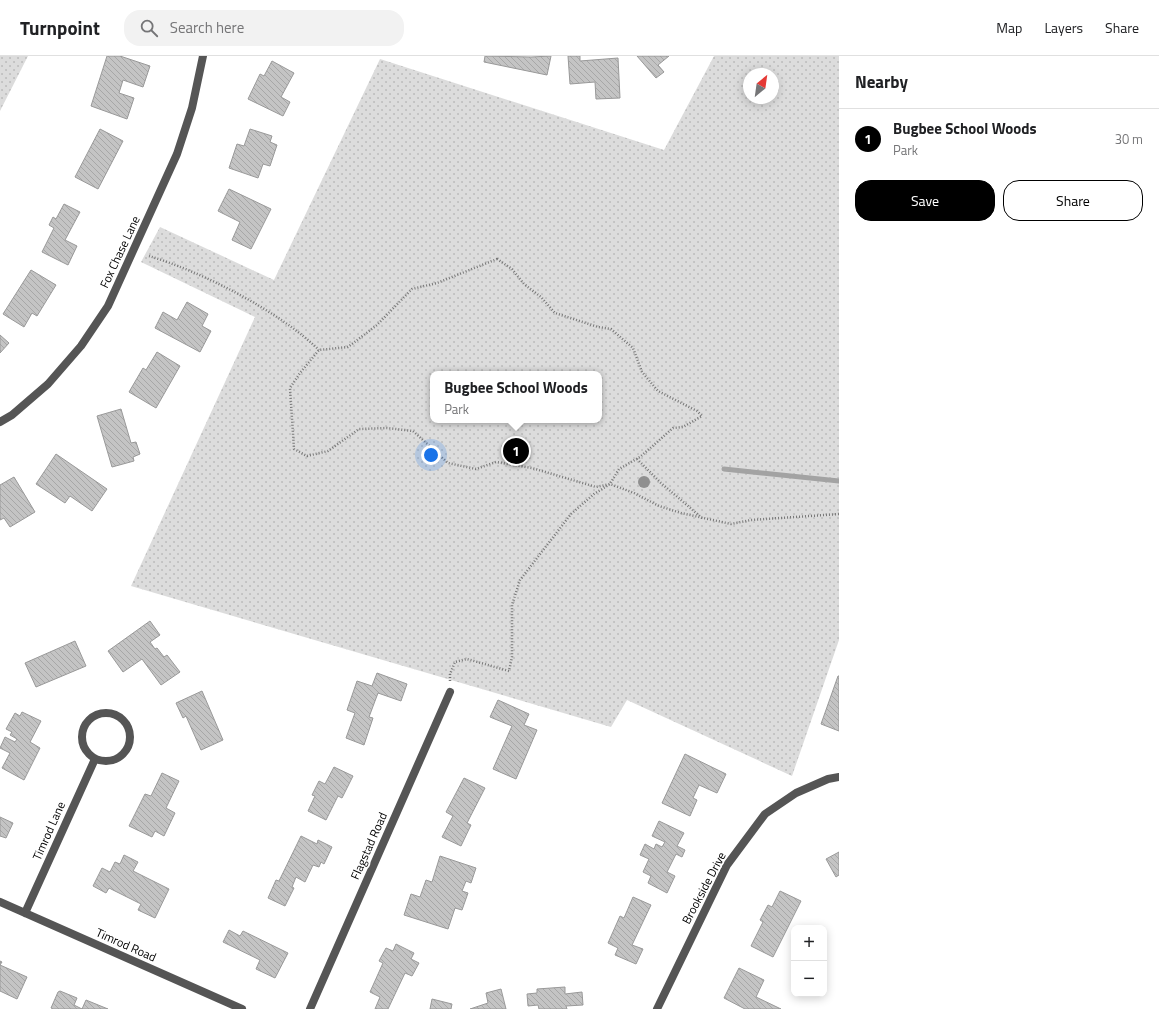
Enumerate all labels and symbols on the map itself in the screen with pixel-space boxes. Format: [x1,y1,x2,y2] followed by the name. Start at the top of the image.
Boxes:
[743,68,779,104] north arrow
[94,212,145,291] street label: Fox Chase Lane
[503,436,529,466] pin: 1
[421,445,441,465] your location
[27,798,70,863] street label: Timrod Lane
[345,809,392,883] street label: Flagstad Road
[677,848,731,927] street label: Brookside Drive
[93,923,159,966] street label: Timrod Road

